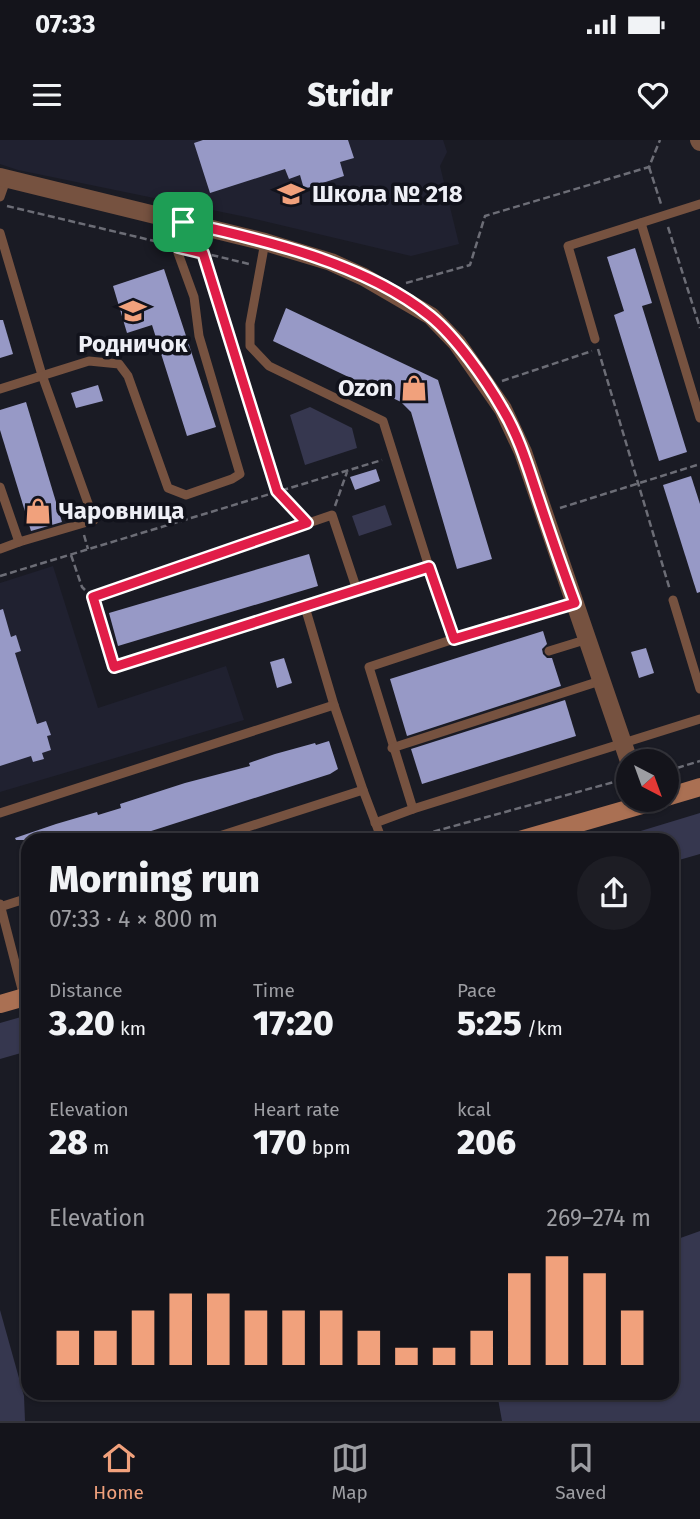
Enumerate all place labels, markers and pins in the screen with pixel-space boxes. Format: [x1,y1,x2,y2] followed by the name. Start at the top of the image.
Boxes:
[276,179,306,209] school or university icon: Школа № 218
[312,180,463,208] place label: Школа № 218
[153,192,213,252] pin
[118,296,148,326] school or university icon: Родничок
[78,330,189,358] place label: Родничок
[399,373,429,403] shop icon: Ozon
[338,374,393,402] place label: Ozon
[23,496,53,526] shop icon: Чаровница
[59,497,184,525] place label: Чаровница

